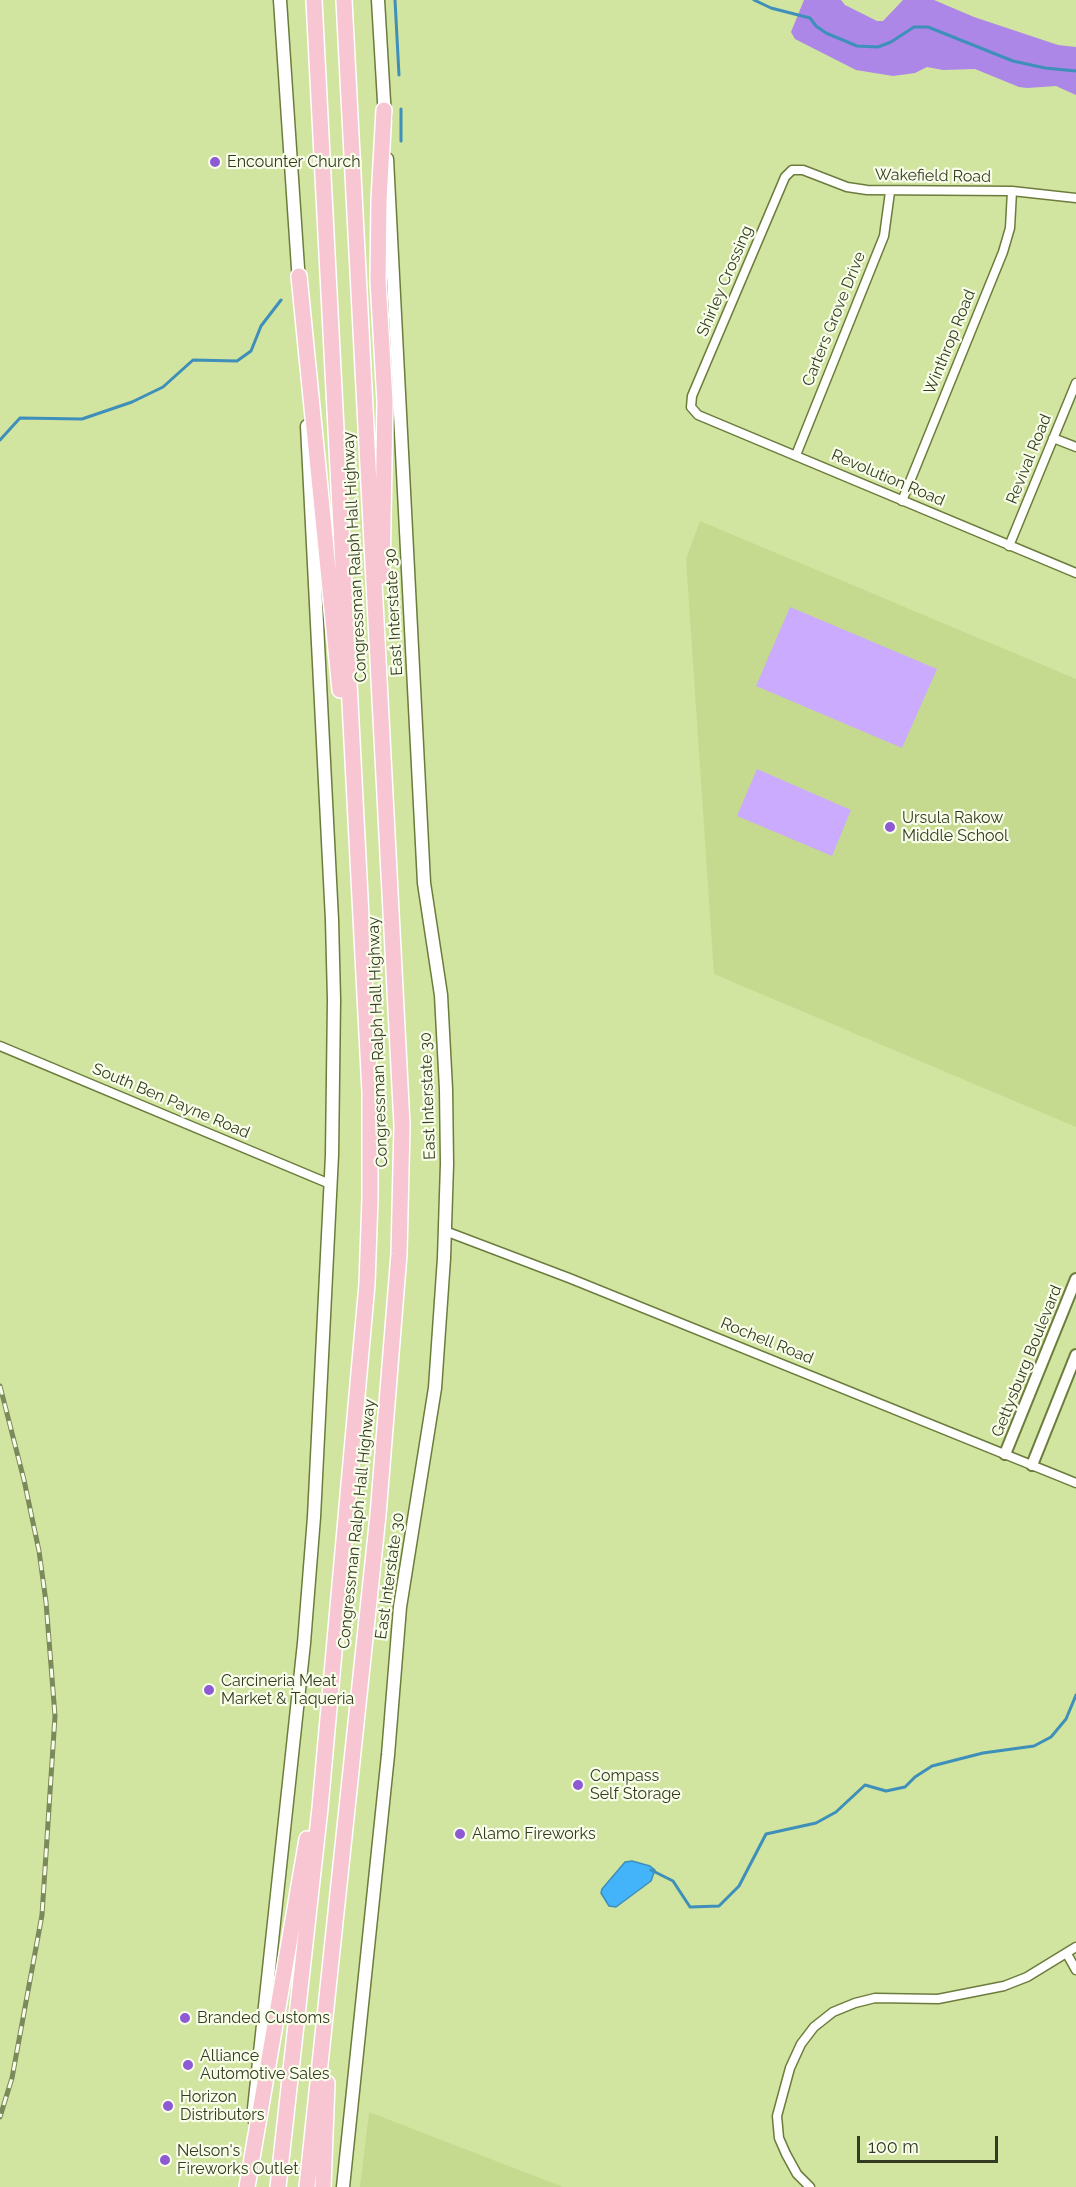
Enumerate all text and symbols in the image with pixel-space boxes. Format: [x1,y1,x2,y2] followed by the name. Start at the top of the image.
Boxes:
[227,152,361,172] place label: Encounter Church
[208,155,222,169] marker: Encounter Church
[875,165,991,187] street label: Wakefield Road
[693,223,757,339] street label: Shirley Crossing
[798,249,870,389] street label: Carters Grove Drive
[920,287,980,397] street label: Winthrop Road
[1002,411,1056,507] street label: Revival Road
[339,431,371,683] street label: Congressman Ralph Hall Highway
[829,445,947,511] street label: Revolution Road
[381,548,407,676] street label: East Interstate 30
[902,808,1008,846] place label: Ursula Rakow Middle School
[883,820,897,834] marker: Ursula Rakow Middle School
[364,916,392,1168] street label: Congressman Ralph Hall Highway
[416,1032,440,1160] street label: East Interstate 30
[89,1059,253,1143] street label: South Ben Payne Road
[988,1282,1066,1440] street label: Gettysburg Boulevard
[718,1314,816,1368] street label: Rochell Road
[334,1398,380,1650] street label: Congressman Ralph Hall Highway
[372,1511,408,1641] street label: East Interstate 30
[221,1671,354,1709] place label: Carcineria Meat Market & Taqueria
[202,1683,216,1697] marker: Carcineria Meat Market & Taqueria
[590,1766,681,1804] place label: Compass Self Storage
[571,1778,585,1792] marker: Compass Self Storage
[472,1824,596,1844] place label: Alamo Fireworks
[453,1827,467,1841] marker: Alamo Fireworks
[197,2008,330,2028] place label: Branded Customs
[178,2011,192,2025] marker: Branded Customs
[200,2046,329,2084] place label: Alliance Automotive Sales
[181,2058,195,2072] marker: Alliance Automotive Sales
[180,2087,265,2125] place label: Horizon Distributors
[161,2099,175,2113] marker: Horizon Distributors
[860,2124,1001,2162] scale bar
[868,2136,919,2157] text: 100 m
[177,2141,298,2179] place label: Nelson's Fireworks Outlet
[158,2153,172,2167] marker: Nelson's Fireworks Outlet

